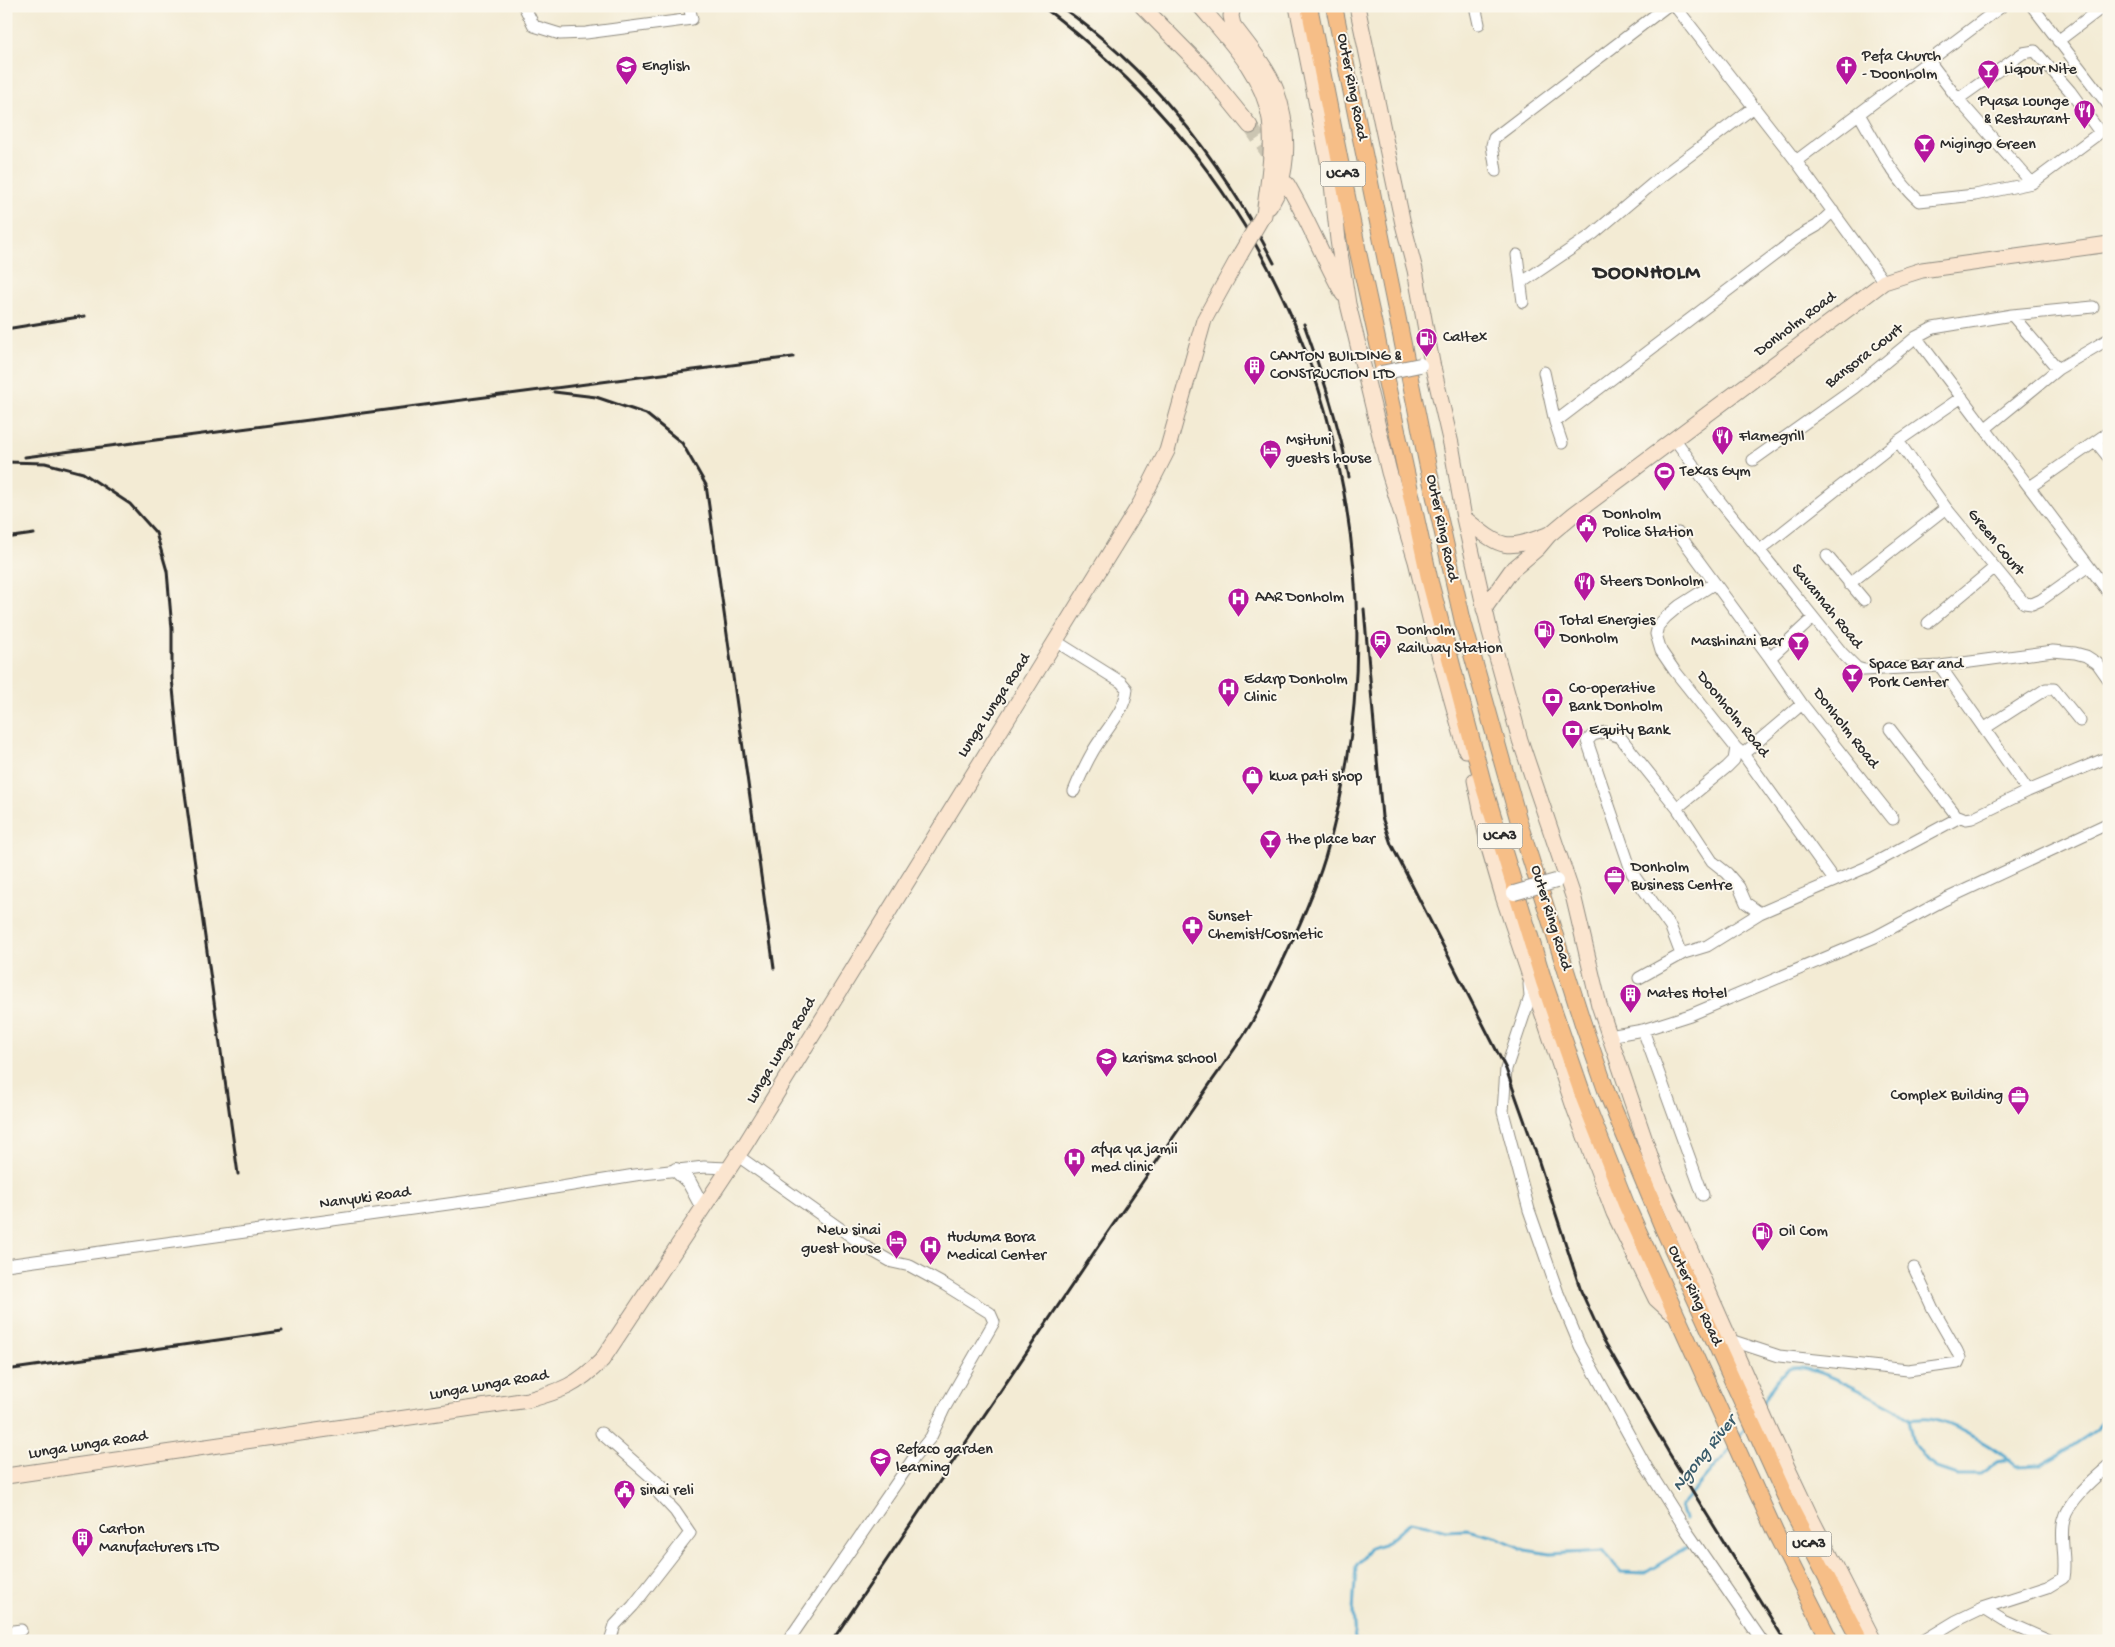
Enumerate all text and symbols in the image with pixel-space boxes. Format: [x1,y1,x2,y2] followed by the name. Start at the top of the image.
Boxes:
[1331,32,1371,144] street label: Outer Ring Road
[1861,48,1942,85] place label: Pefa Church - Doonholm
[1834,54,1858,85] church icon: Pefa Church - Doonholm
[614,55,638,86] school or university icon: English
[642,58,691,77] place label: English
[1976,58,2000,89] bar icon: Liqour Nite
[2004,61,2078,80] place label: Liqour Nite
[1977,93,2070,130] place label: Pyasa Lounge & Restaurant
[2073,99,2097,130] restaurant icon: Pyasa Lounge & Restaurant
[1912,133,1936,164] bar icon: Migingo Green
[1940,136,2036,155] place label: Migingo Green
[1320,162,1366,186] road number: UCA3
[1591,262,1701,287] district label: DOONHOLM
[1751,287,1842,362] street label: Donholm Road
[1821,320,1909,394] street label: Bansora Court
[1415,326,1439,357] fuel station icon: Caltex
[1443,329,1488,348] place label: Caltex
[1270,348,1402,385] place label: CANTON BUILDING & CONSTRUCTION LTD
[1242,354,1266,385] building icon: CANTON BUILDING & CONSTRUCTION LTD
[1711,425,1735,456] restaurant icon: Flamegrill
[1738,428,1805,447] place label: Flamegrill
[1286,432,1372,469] place label: Msituni guests house
[1258,438,1282,469] hotel icon: Msituni guests house
[1652,460,1676,491] sports icon: Texas Gym
[1679,463,1751,482] place label: Texas Gym
[1420,473,1462,585] street label: Outer Ring Road
[1602,506,1694,543] place label: Donholm Police Station
[1962,506,2029,581] street label: Green Court
[1575,512,1599,543] public building icon: Donholm Police Station
[1786,561,1867,655] street label: Savannah Road
[1572,570,1596,601] restaurant icon: Steers Donholm
[1600,573,1705,592] place label: Steers Donholm
[1227,586,1251,617] hospital icon: AAR Donholm
[1255,589,1345,608] place label: AAR Donholm
[1559,612,1657,649] place label: Total Energies Donholm
[1532,618,1556,649] fuel station icon: Total Energies Donholm
[1396,622,1503,659] place label: Donholm Railway Station
[1369,628,1393,659] station icon: Donholm Railway Station
[1787,630,1811,661] bar icon: Mashinani Bar
[1691,633,1784,652] place label: Mashinani Bar
[954,649,1037,762] street label: Lunga Lunga Road
[1868,656,1965,693] place label: Space Bar and Pork Center
[1841,662,1865,693] bar icon: Space Bar and Pork Center
[1691,667,1773,763] street label: Doonholm Road
[1244,671,1348,708] place label: Edarp Donholm Clinic
[1216,677,1240,708] hospital icon: Edarp Donholm Clinic
[1568,680,1663,717] place label: Co-operative Bank Donholm
[1807,684,1883,774] street label: Donholm Road
[1541,686,1565,717] bank icon: Co-operative Bank Donholm
[1561,719,1585,750] bank icon: Equity Bank
[1589,722,1671,741] place label: Equity Bank
[1241,765,1265,796] shop icon: kwa pati shop
[1269,768,1363,787] place label: kwa pati shop
[1478,824,1522,848] road number: UCA3
[1259,828,1283,859] bar icon: the place bar
[1286,831,1376,850] place label: the place bar
[1630,859,1733,896] place label: Donholm Business Centre
[1525,863,1575,974] street label: Outer Ring Road
[1603,865,1627,896] office icon: Donholm Business Centre
[1208,908,1323,945] place label: Sunset Chemist/Cosmetic
[1180,914,1204,945] pharmacy icon: Sunset Chemist/Cosmetic
[1619,982,1643,1013] building icon: Mates Hotel
[1647,985,1727,1004] place label: Mates Hotel
[743,993,822,1108] street label: Lunga Lunga Road
[1094,1047,1118,1078] school or university icon: karisma school
[1122,1050,1217,1069] place label: karisma school
[2007,1084,2031,1115] office icon: Complex Building
[1891,1087,2003,1106] place label: Complex Building
[1091,1141,1178,1178] place label: afya ya jamii med clinic
[1063,1147,1087,1178] hospital icon: afya ya jamii med clinic
[318,1183,413,1215] street label: Nanyuki Road
[1751,1220,1775,1251] fuel station icon: Oil Com
[801,1222,882,1259] place label: New sinai guest house
[1779,1223,1828,1242] place label: Oil Com
[885,1228,909,1259] hotel icon: New sinai guest house
[947,1229,1047,1266] place label: Huduma Bora Medical Center
[919,1235,943,1266] hospital icon: Huduma Bora Medical Center
[1662,1243,1726,1351] street label: Outer Ring Road
[428,1366,552,1406] street label: Lunga Lunga Road
[1668,1409,1744,1496] water label: Ngong River
[27,1427,151,1465] street label: Lunga Lunga Road
[896,1441,993,1478] place label: Refaco garden learning
[868,1447,892,1478] school or university icon: Refaco garden learning
[612,1479,636,1510] public building icon: sinai reli
[640,1482,694,1501] place label: sinai reli
[99,1521,220,1558] place label: Carton Manufacturers LTD
[71,1527,95,1558] building icon: Carton Manufacturers LTD
[1786,1532,1832,1556] road number: UCA3

